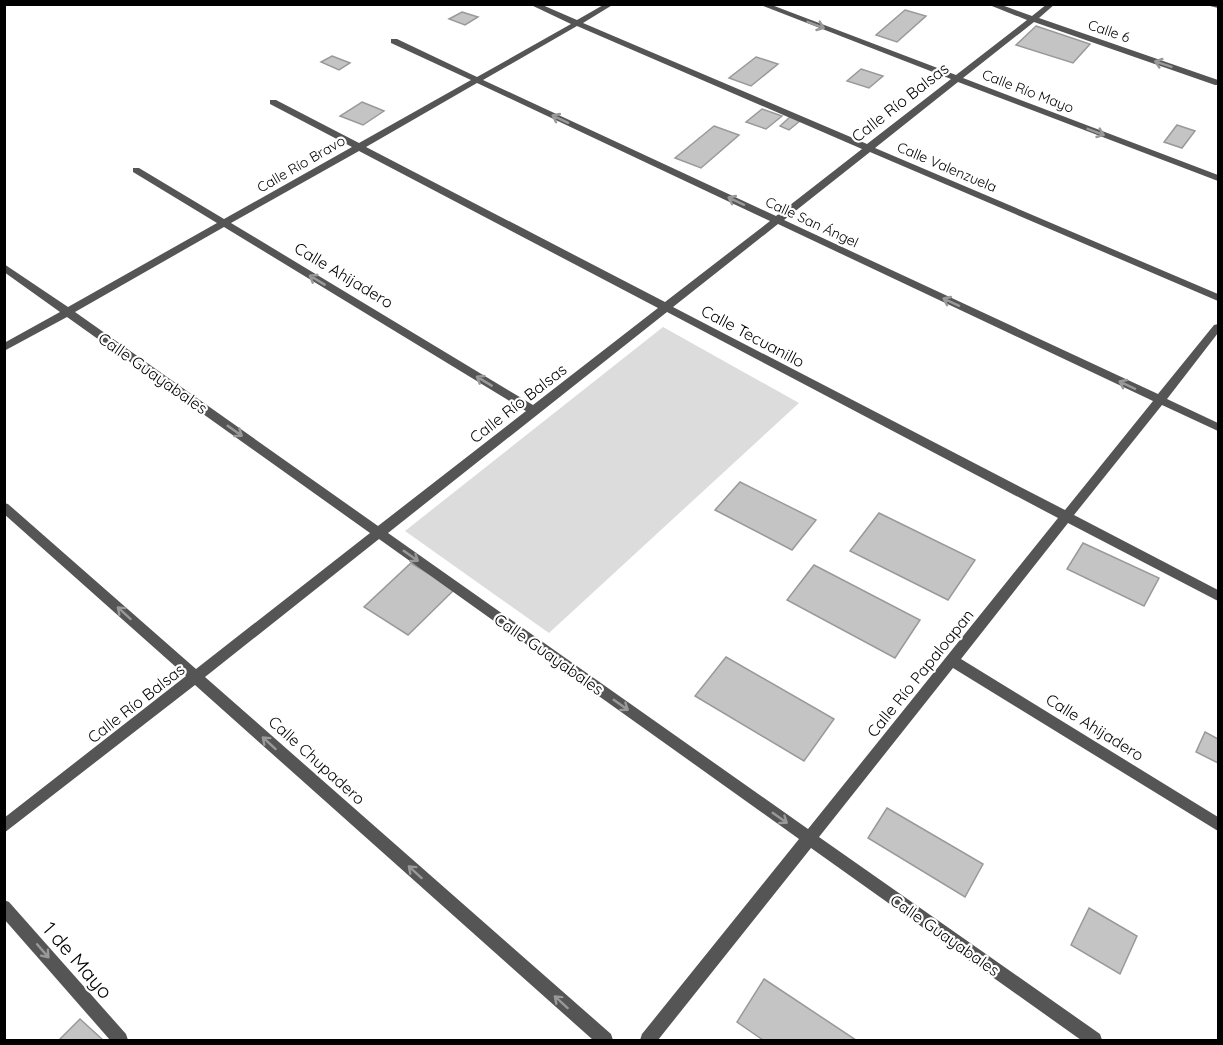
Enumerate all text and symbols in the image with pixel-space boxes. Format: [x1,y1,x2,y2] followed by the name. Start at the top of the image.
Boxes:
[1086,15,1133,47] street label: Calle 6
[806,21,824,32] one-way arrow
[1154,57,1173,68] one-way arrow
[848,58,952,146] street label: Calle Río Balsas
[980,65,1076,117] street label: Calle Río Mayo
[551,112,569,124] one-way arrow
[1086,127,1105,138] one-way arrow
[254,132,348,196] street label: Calle Río Bravo
[894,138,1000,196] street label: Calle Valenzuela
[763,193,861,251] street label: Calle San Ángel
[728,195,746,207] one-way arrow
[291,238,397,312] street label: Calle Ahijadero
[309,273,326,285] one-way arrow
[942,295,960,307] one-way arrow
[698,300,808,372] street label: Calle Tecuanillo
[94,328,212,418] street label: Calle Guayabales
[466,359,570,447] street label: Calle Río Balsas
[476,375,493,387] one-way arrow
[1119,378,1137,390] one-way arrow
[226,425,242,437] one-way arrow
[403,550,419,562] one-way arrow
[862,605,978,741] street label: Calle Río Papaloapan
[117,606,132,620] one-way arrow
[490,609,608,699] street label: Calle Guayabales
[84,659,188,747] street label: Calle Río Balsas
[1042,689,1148,765] street label: Calle Ahijadero
[613,699,629,711] one-way arrow
[265,711,369,809] street label: Calle Chupadero
[262,736,277,750] one-way arrow
[772,812,788,824] one-way arrow
[408,865,423,879] one-way arrow
[886,890,1004,980] street label: Calle Guayabales
[38,916,118,1004] street label: 1 de Mayo
[36,943,50,958] one-way arrow
[554,995,569,1009] one-way arrow

